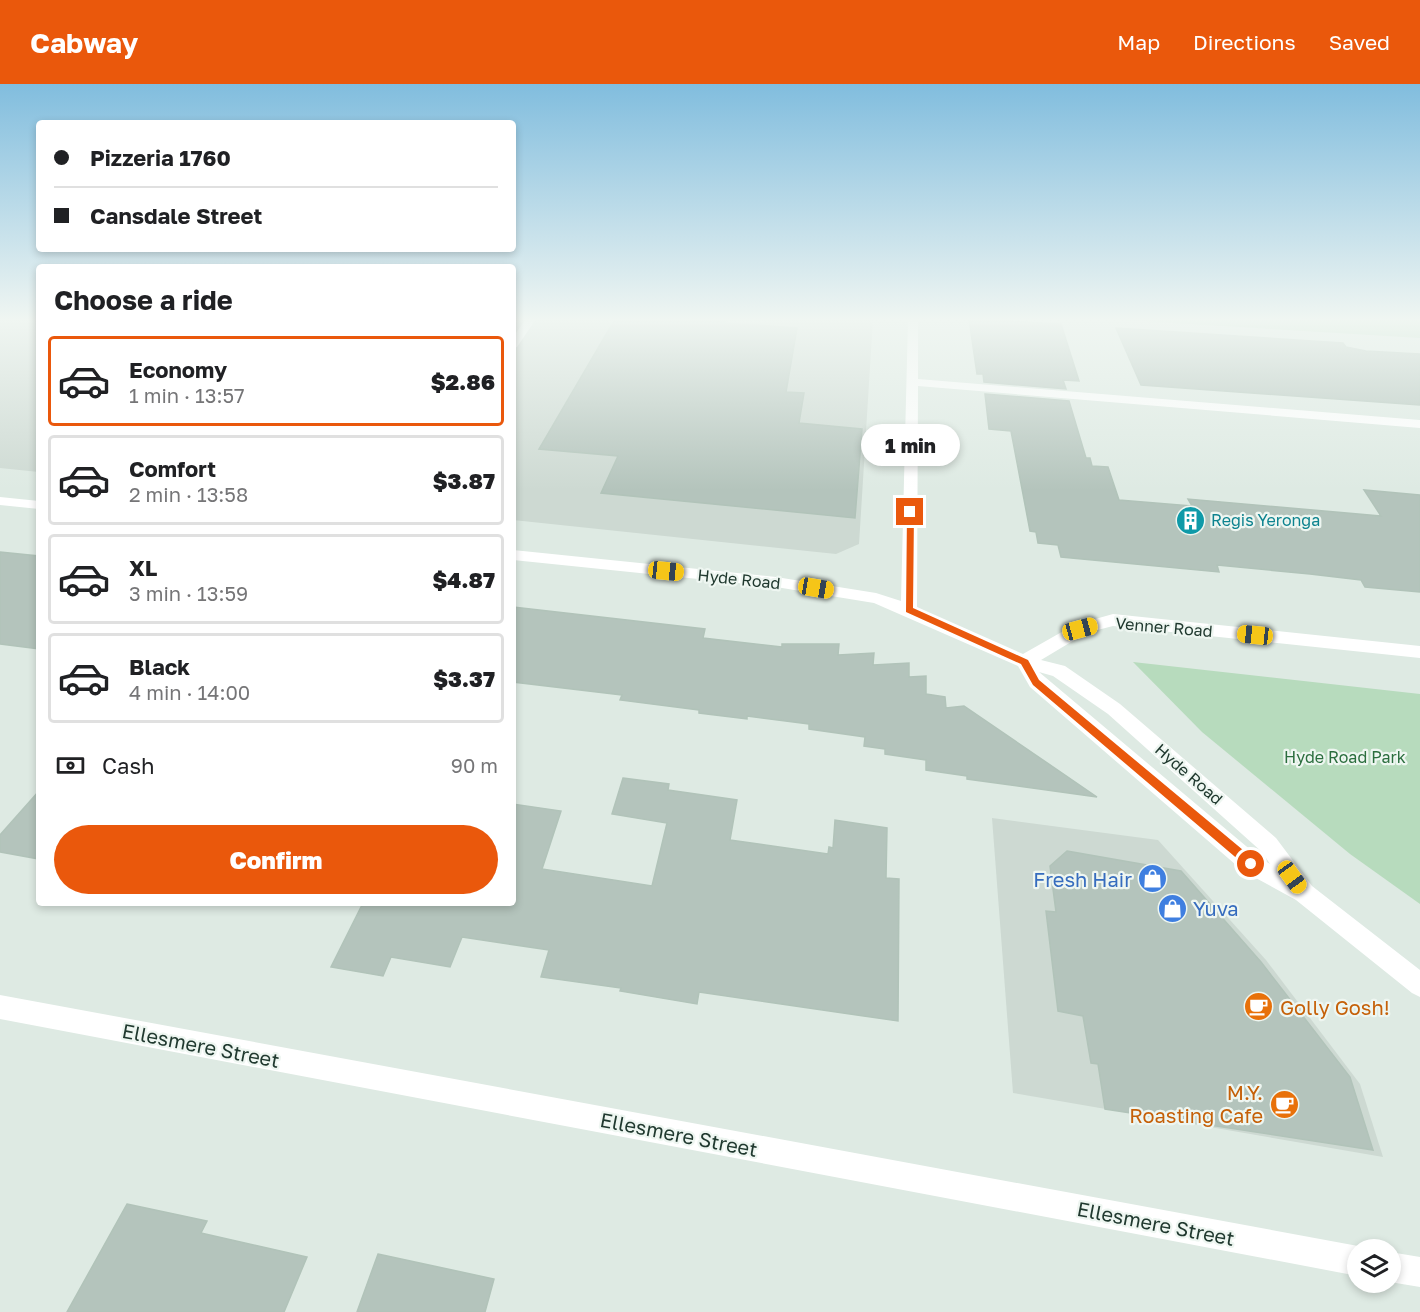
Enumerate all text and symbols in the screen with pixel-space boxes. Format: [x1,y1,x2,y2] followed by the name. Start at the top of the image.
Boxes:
[30,26,138,59] text: Cabway
[1117,29,1160,55] text: Map
[1193,29,1296,55] text: Directions
[1329,29,1390,55] text: Saved
[90,144,231,171] text: Pizzeria 1760
[90,202,262,229] text: Cansdale Street
[54,284,233,316] text: Choose a ride
[57,354,111,408] icon: car
[129,356,227,383] text: Economy
[431,368,495,395] text: $2.86
[129,383,245,407] text: 1 min · 13:57
[860,425,960,467] callout: 1 min
[885,433,936,457] text: 1 min
[57,453,111,507] icon: car
[129,455,216,482] text: Comfort
[433,467,495,494] text: $3.87
[129,482,248,506] text: 2 min · 13:58
[896,498,923,525] route end
[1174,504,1206,536] building icon: Regis Yeronga
[1211,510,1320,530] place label: Regis Yeronga
[57,552,111,606] icon: car
[129,554,157,581] text: XL
[647,560,685,582] car
[697,565,781,593] street label: Hyde Road
[433,566,495,593] text: $4.87
[797,576,835,600] car
[129,581,248,605] text: 3 min · 13:59
[1115,613,1213,641] street label: Venner Road
[1060,616,1100,642] car
[1236,624,1274,646] car
[57,651,111,705] icon: car
[129,653,190,680] text: Black
[433,665,495,692] text: $3.37
[129,680,250,704] text: 4 min · 14:00
[1151,739,1227,809] street label: Hyde Road
[1284,747,1406,767] park label: Hyde Road Park
[54,749,87,782] icon: cash
[102,752,155,779] text: Cash
[451,753,498,777] text: 90 m
[54,825,498,894] button: Confirm
[1237,850,1264,877] route start
[1274,857,1310,897] car
[1137,863,1169,895] shop icon: Fresh Hair
[1033,867,1132,891] place label: Fresh Hair
[1156,892,1188,924] shop icon: Yuva
[1193,896,1239,920] place label: Yuva
[1243,991,1275,1023] cafe icon: Golly Gosh!
[1280,995,1390,1019] place label: Golly Gosh!
[120,1018,282,1072] street label: Ellesmere Street
[1129,1080,1263,1127] place label: M.Y. Roasting Cafe
[1268,1088,1300,1120] cafe icon: M.Y. Roasting Cafe
[598,1107,760,1161] street label: Ellesmere Street
[1075,1196,1237,1250] street label: Ellesmere Street
[1347,1239,1401,1293] map controls
[1347,1239,1401,1293] button: layers

